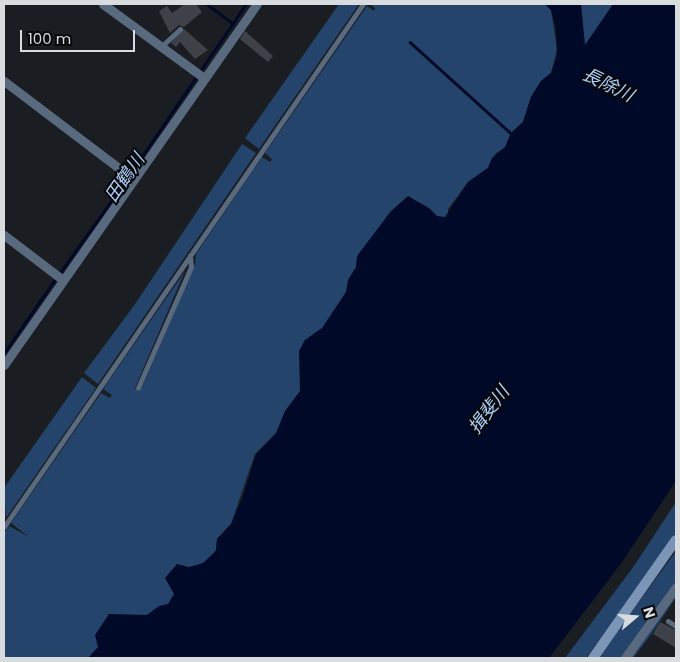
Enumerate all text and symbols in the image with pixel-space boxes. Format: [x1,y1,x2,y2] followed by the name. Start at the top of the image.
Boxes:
[22,20,138,52] scale bar
[28,28,71,49] text: 100 m
[579,63,637,107] water label: 長除川
[101,150,149,206] water label: 田鶴川
[464,382,514,438] water label: 揖斐川
[610,592,660,642] north arrow
[638,604,660,620] text: N

